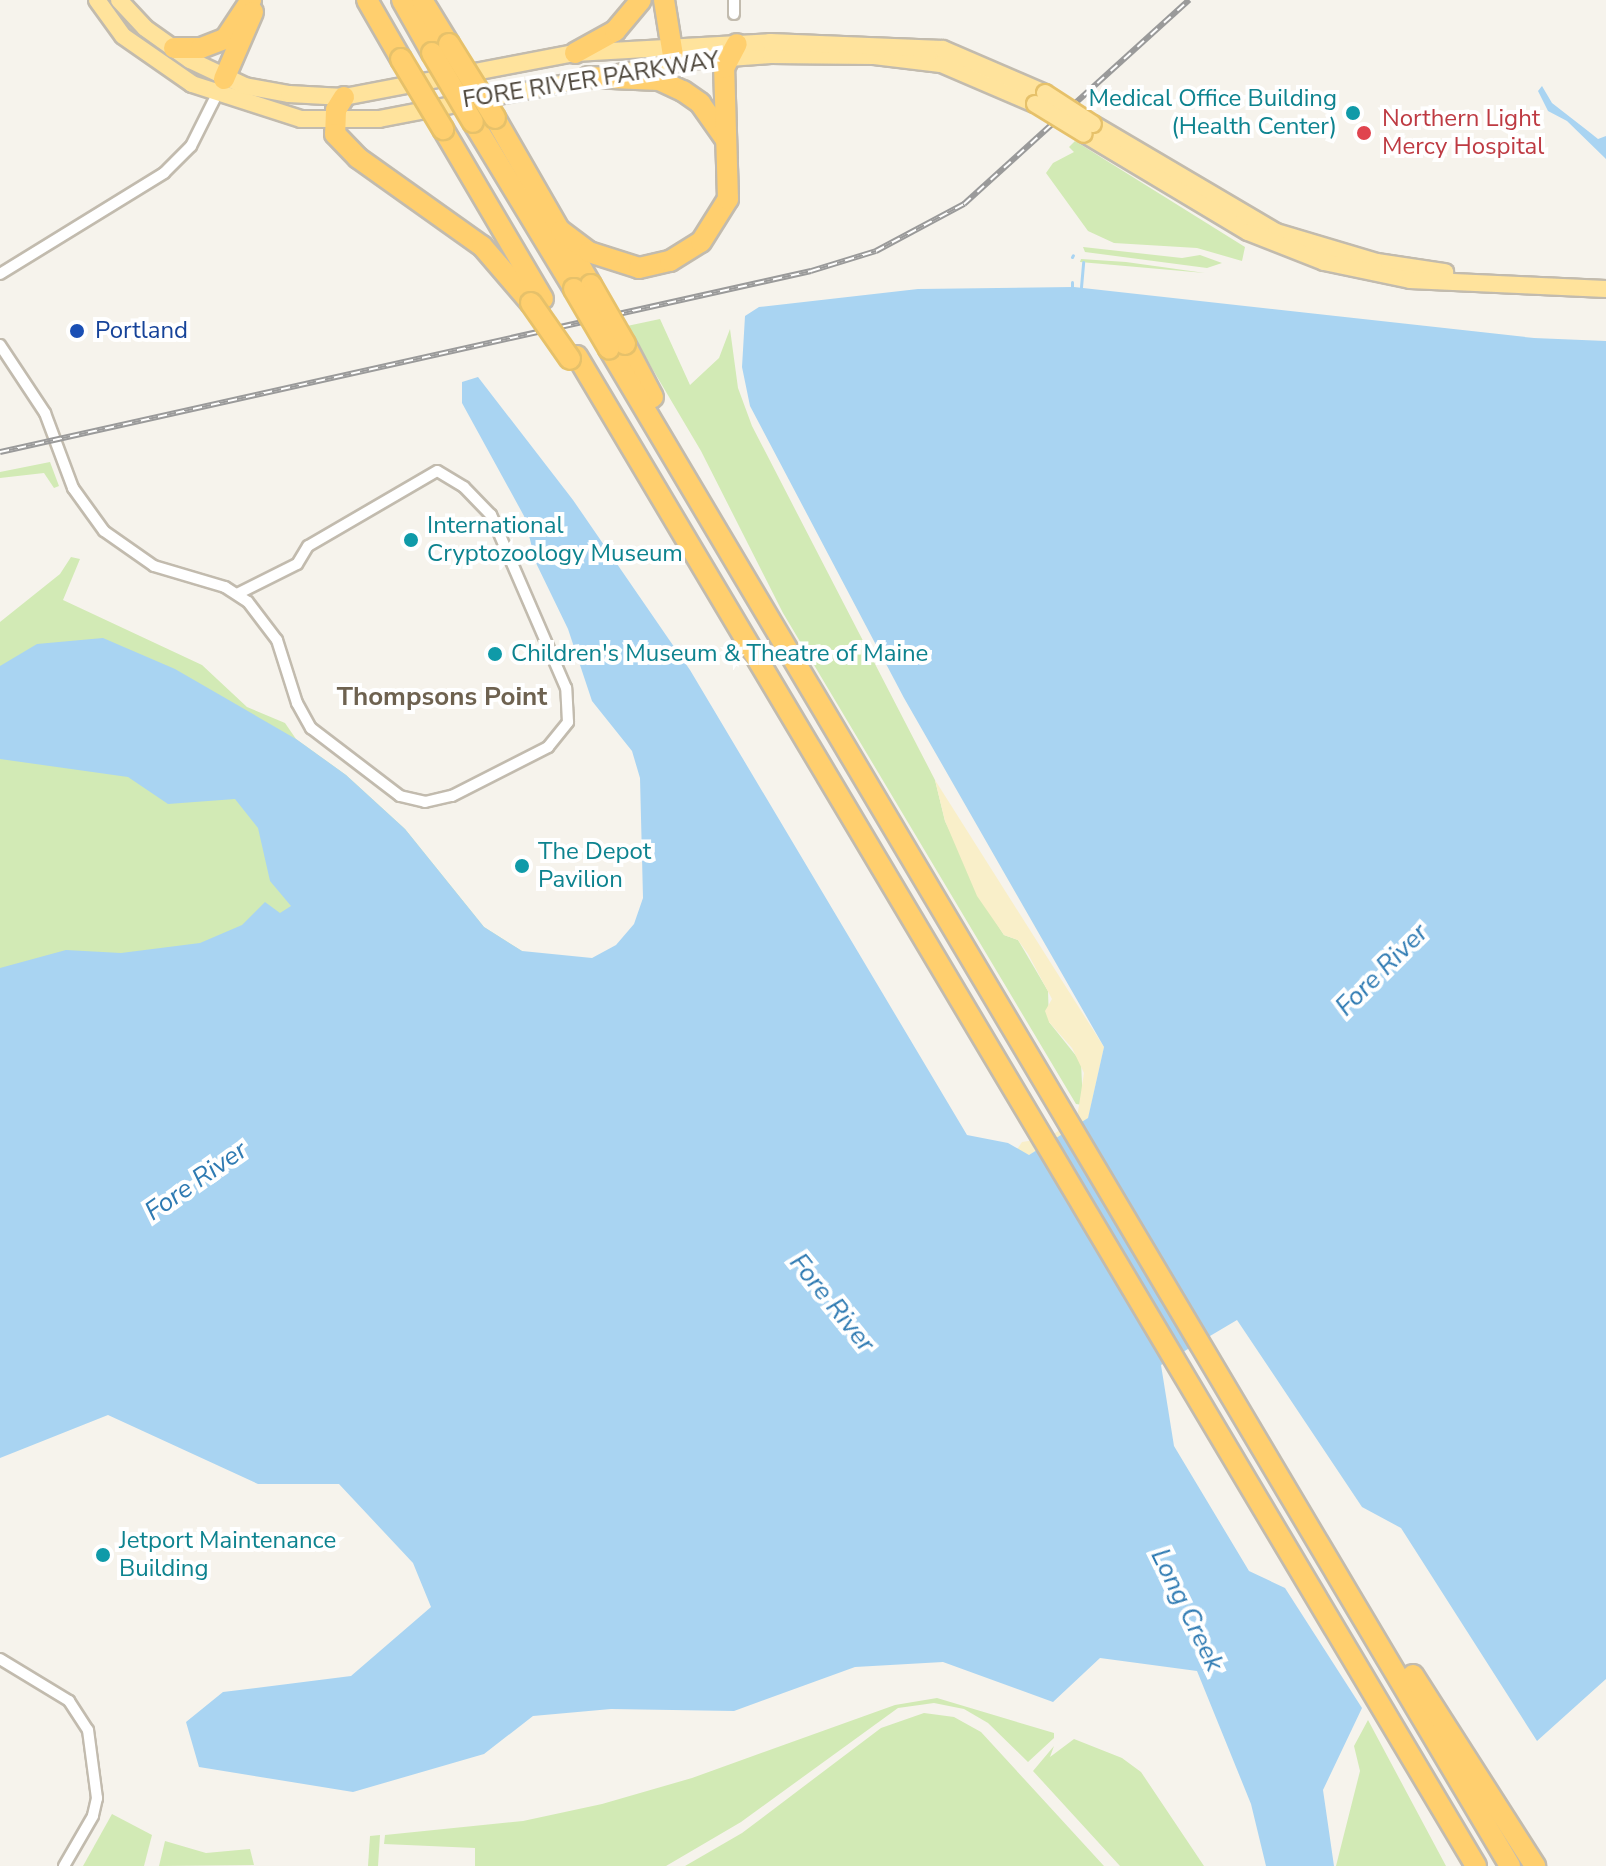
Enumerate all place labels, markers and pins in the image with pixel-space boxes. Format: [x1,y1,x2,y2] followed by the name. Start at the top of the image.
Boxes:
[1088,85,1337,141] place label: Medical Office Building (Health Center)
[1344,104,1362,122] marker: Medical Office Building (Health Center)
[1382,105,1544,161] place label: Northern Light Mercy Hospital
[1353,122,1375,144] marker: Northern Light Mercy Hospital
[95,317,188,345] place label: Portland
[66,320,88,342] marker: Portland
[427,512,683,568] place label: International Cryptozoology Museum
[402,531,420,549] marker: International Cryptozoology Museum
[511,640,928,668] place label: Children's Museum & Theatre of Maine
[486,645,504,663] marker: Children's Museum & Theatre of Maine
[538,838,651,894] place label: The Depot Pavilion
[513,857,531,875] marker: The Depot Pavilion
[119,1527,336,1583] place label: Jetport Maintenance Building
[94,1546,112,1564] marker: Jetport Maintenance Building

